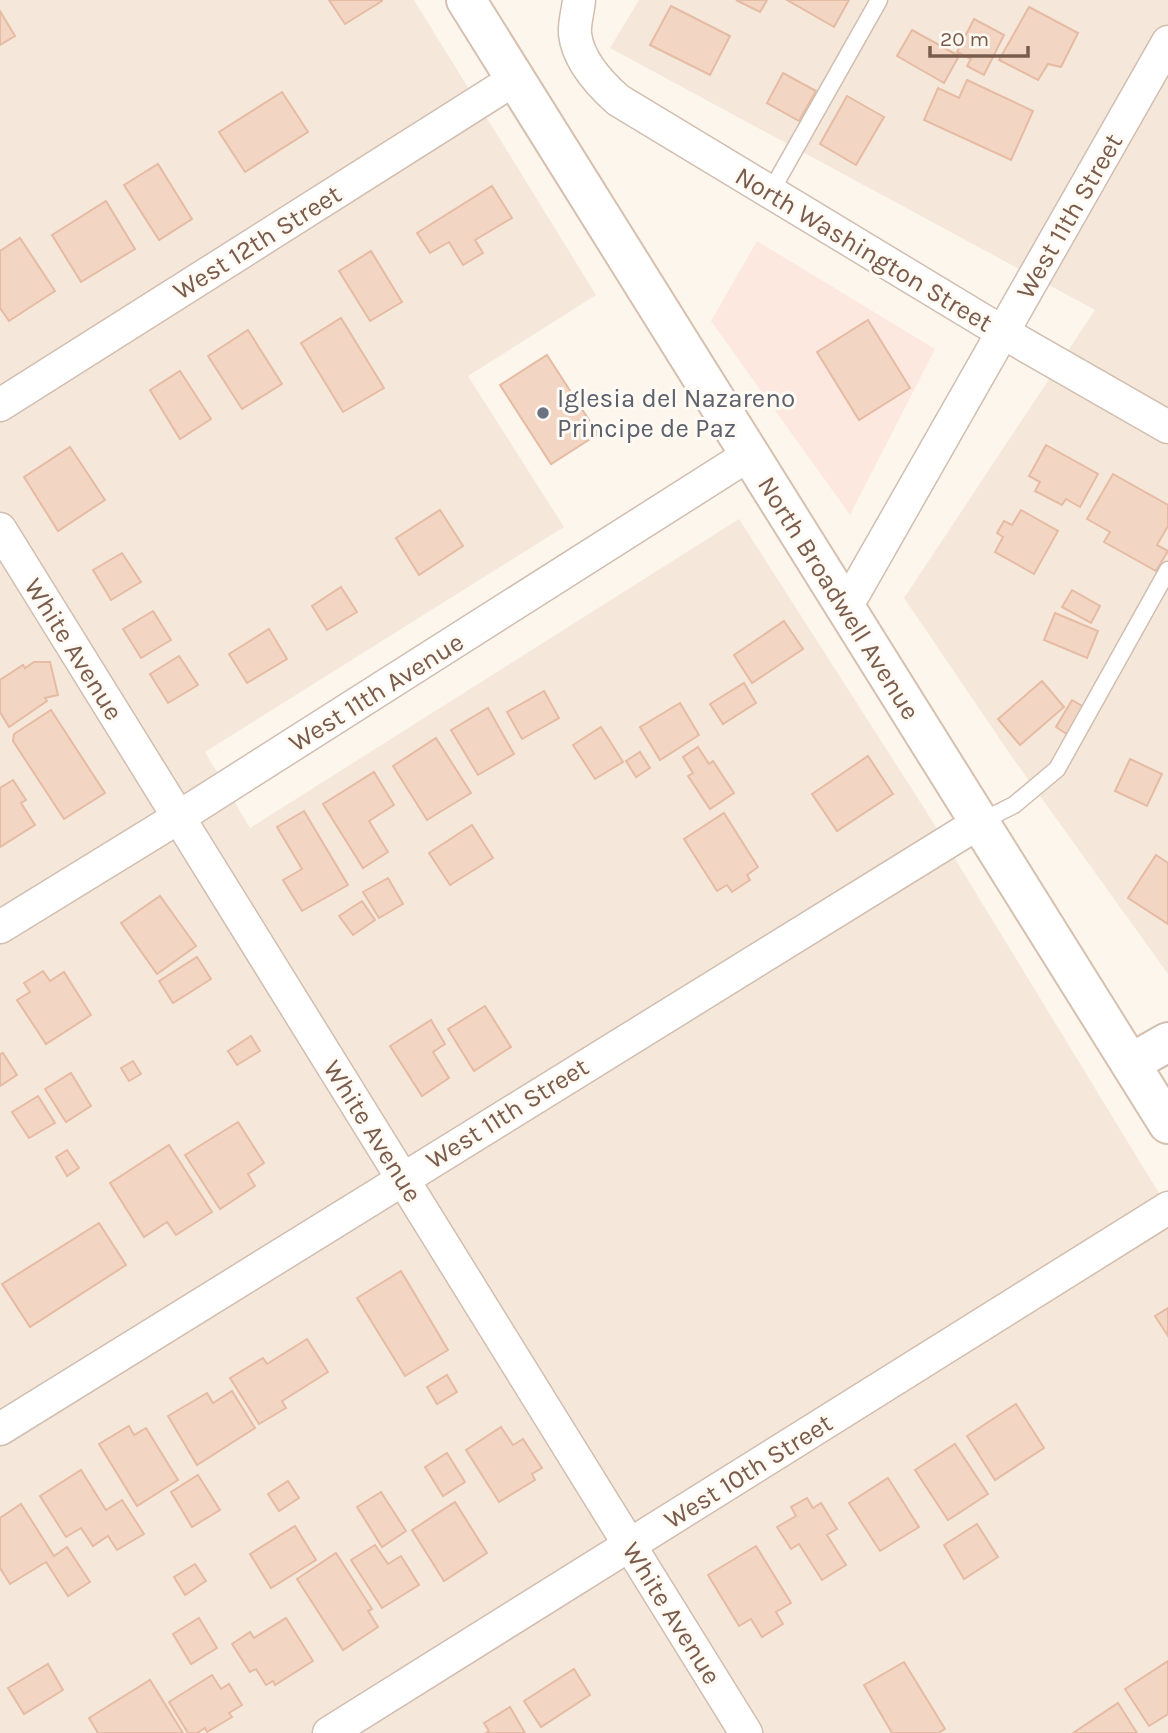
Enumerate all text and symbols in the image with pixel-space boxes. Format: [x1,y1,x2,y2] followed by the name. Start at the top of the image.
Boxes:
[930,14,1028,58] scale bar
[940,27,989,51] text: 20 m
[1010,128,1129,304] street label: West 11th Street
[730,160,998,339] street label: North Washington Street
[168,178,347,306] street label: West 12th Street
[557,383,795,444] place label: Iglesia del Nazareno Principe de Paz
[535,405,551,421] marker: Iglesia del Nazareno Principe de Paz
[751,471,926,726] street label: North Broadwell Avenue
[18,573,130,726] street label: White Avenue
[283,626,469,759] street label: West 11th Avenue
[420,1051,594,1176] street label: West 11th Street
[317,1055,429,1208] street label: White Avenue
[658,1407,838,1536] street label: West 10th Street
[616,1537,728,1690] street label: White Avenue

